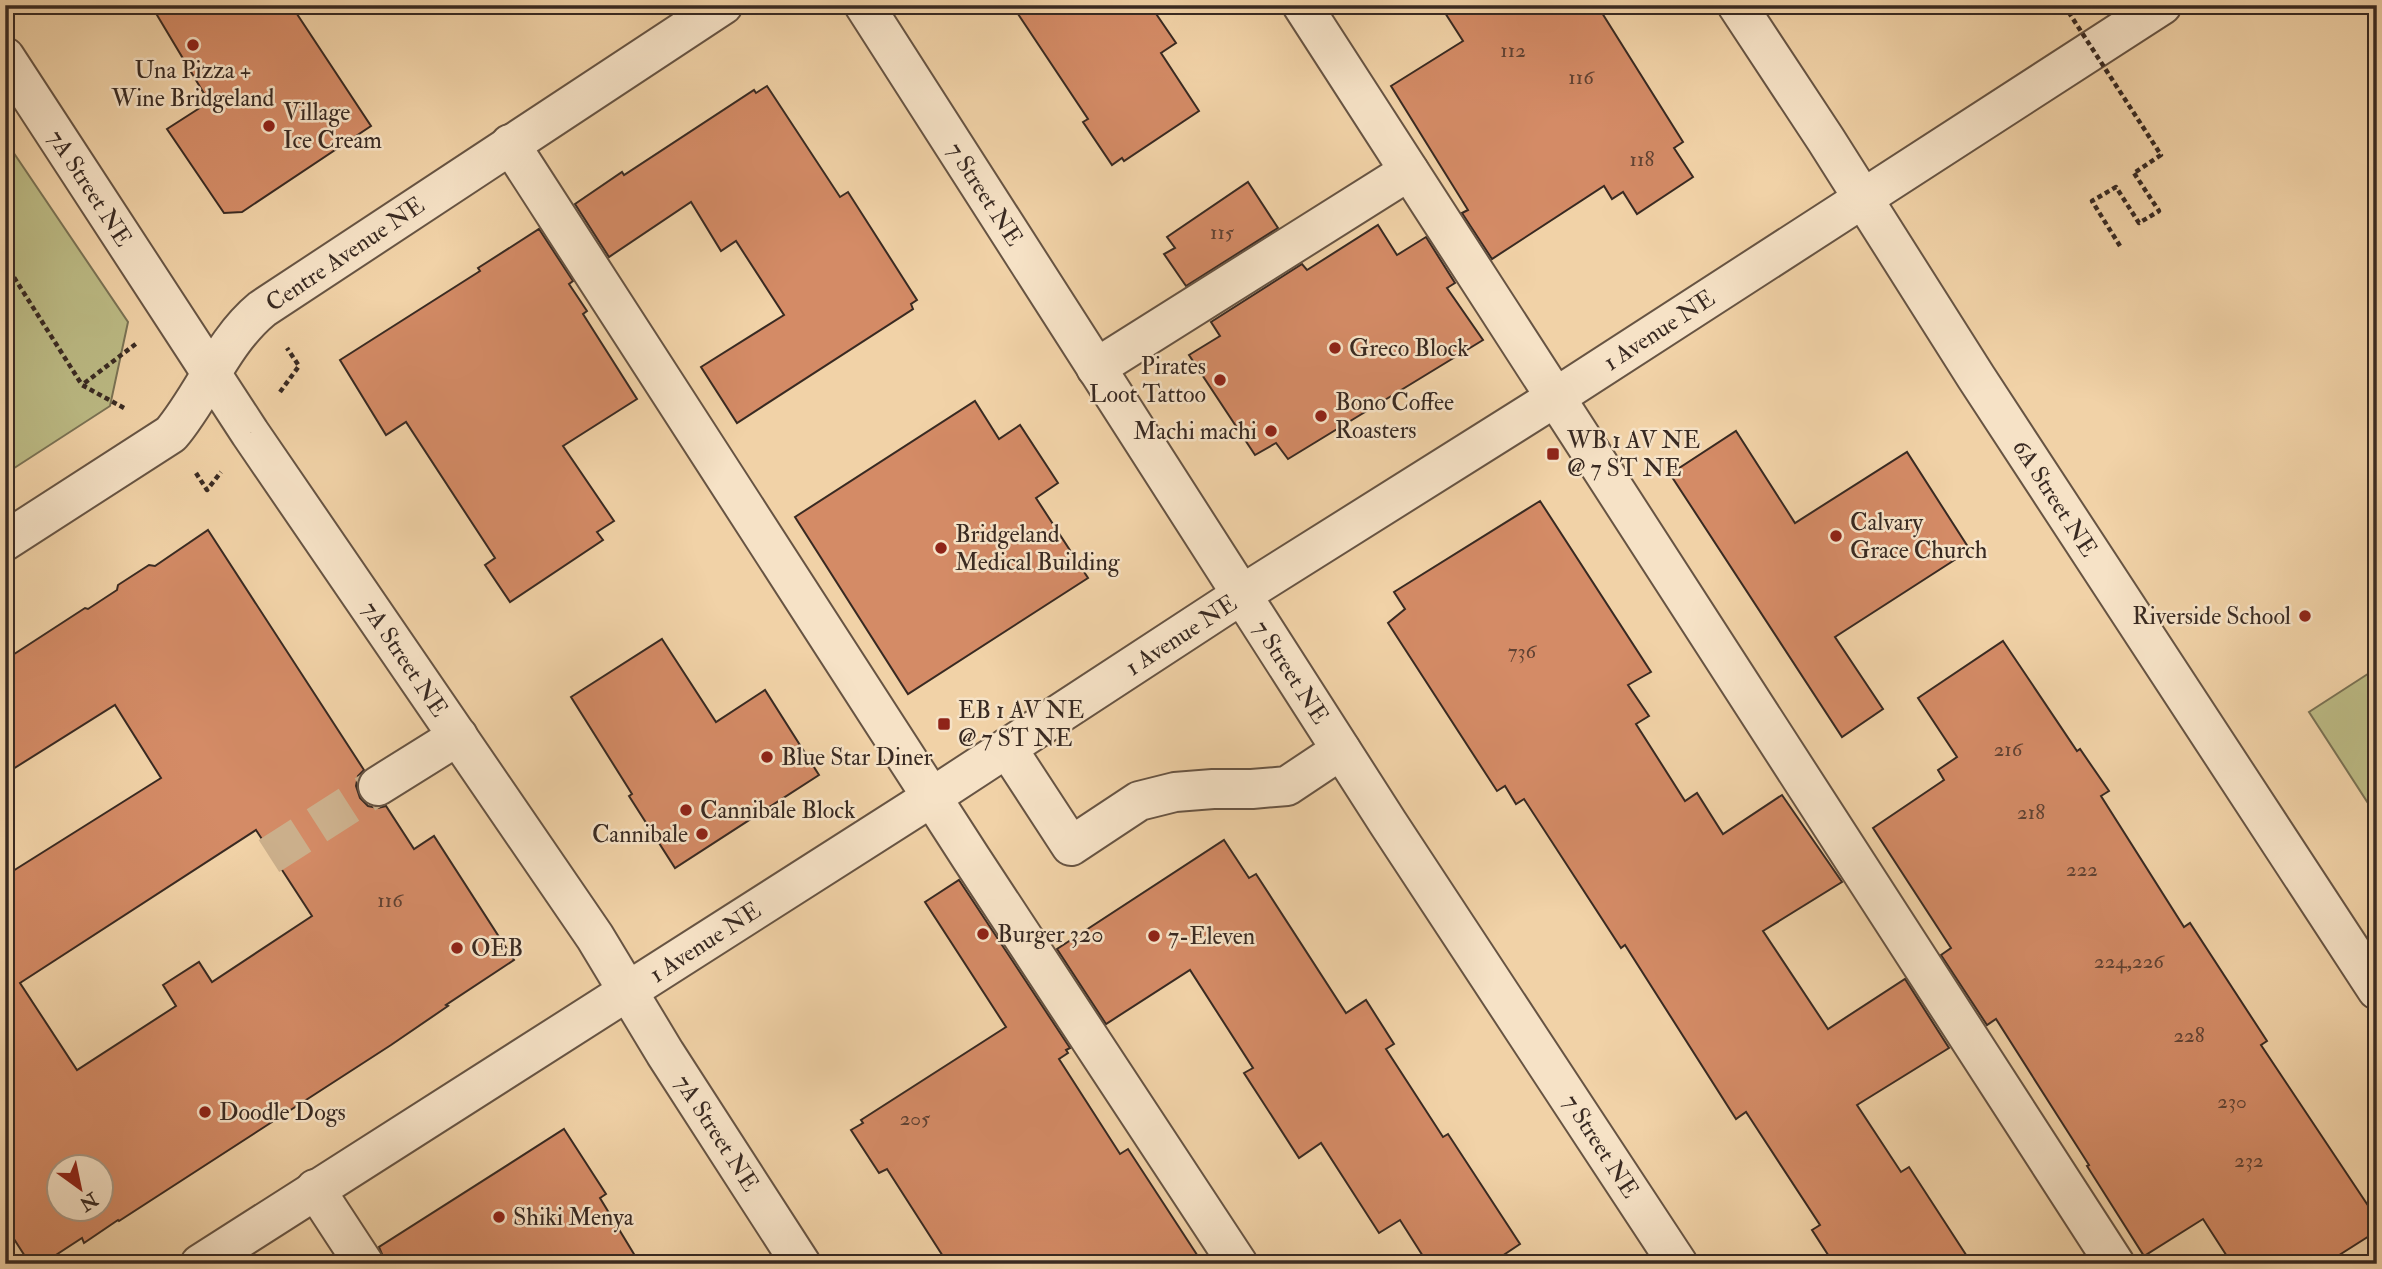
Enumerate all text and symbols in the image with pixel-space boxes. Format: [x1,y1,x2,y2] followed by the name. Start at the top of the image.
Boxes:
[185,37,201,53] marker: Una Pizza + Wine Bridgeland
[1500,37,1526,64] house number: 112
[111,55,275,114] place label: Una Pizza + Wine Bridgeland
[1568,64,1595,91] house number: 116
[283,97,382,156] place label: Village Ice Cream
[261,118,277,134] marker: Village Ice Cream
[40,124,139,252] street label: 7A Street NE
[940,136,1030,252] street label: 7 Street NE
[1630,146,1655,173] house number: 118
[260,190,431,319] street label: Centre Avenue NE
[1210,219,1235,246] house number: 115
[1598,283,1721,378] street label: 1 Avenue NE
[1349,333,1469,364] place label: Greco Block
[1327,340,1343,356] marker: Greco Block
[1089,351,1206,410] place label: Pirates Loot Tattoo
[1212,372,1228,388] marker: Pirates Loot Tattoo
[1335,387,1454,446] place label: Bono Coffee Roasters
[1313,408,1329,424] marker: Bono Coffee Roasters
[1133,416,1257,447] place label: Machi machi
[1263,423,1279,439] marker: Machi machi
[1566,425,1700,484] place label: WB 1 AV NE @ 7 ST NE
[2005,434,2104,563] street label: 6A Street NE
[1545,446,1561,462] marker: WB 1 AV NE @ 7 ST NE
[1850,507,1988,566] place label: Calvary Grace Church
[955,519,1121,578] place label: Bridgeland Medical Building
[1828,528,1844,544] marker: Calvary Grace Church
[933,540,949,556] marker: Bridgeland Medical Building
[1120,588,1243,683] street label: 1 Avenue NE
[355,595,455,723] street label: 7A Street NE
[2132,601,2291,632] place label: Riverside School
[2297,608,2313,624] marker: Riverside School
[1246,614,1336,730] street label: 7 Street NE
[1508,638,1538,665] house number: 736
[958,695,1084,754] place label: EB 1 AV NE @ 7 ST NE
[936,716,952,732] marker: EB 1 AV NE @ 7 ST NE
[1994,736,2024,763] house number: 216
[781,742,933,773] place label: Blue Star Diner
[759,749,775,765] marker: Blue Star Diner
[700,795,856,826] place label: Cannibale Block
[2017,799,2045,826] house number: 218
[678,802,694,818] marker: Cannibale Block
[592,819,688,850] place label: Cannibale
[694,826,710,842] marker: Cannibale
[2066,856,2098,883] house number: 222
[377,887,404,914] house number: 116
[644,895,767,990] street label: 1 Avenue NE
[997,919,1104,950] place label: Burger 320
[1168,921,1255,952] place label: 7-Eleven
[975,926,991,942] marker: Burger 320
[1146,928,1162,944] marker: 7-Eleven
[471,933,523,964] place label: OEB
[449,940,465,956] marker: OEB
[2094,948,2165,975] house number: 224,226
[2173,1022,2205,1049] house number: 228
[667,1069,766,1197] street label: 7A Street NE
[1556,1088,1646,1204] street label: 7 Street NE
[2217,1088,2247,1115] house number: 230
[219,1097,346,1128] place label: Doodle Dogs
[197,1104,213,1120] marker: Doodle Dogs
[900,1105,931,1132] house number: 205
[2234,1147,2264,1174] house number: 232
[46,1154,116,1224] north arrow
[74,1186,103,1217] text: N
[513,1202,635,1233] place label: Shiki Menya
[491,1209,507,1225] marker: Shiki Menya

